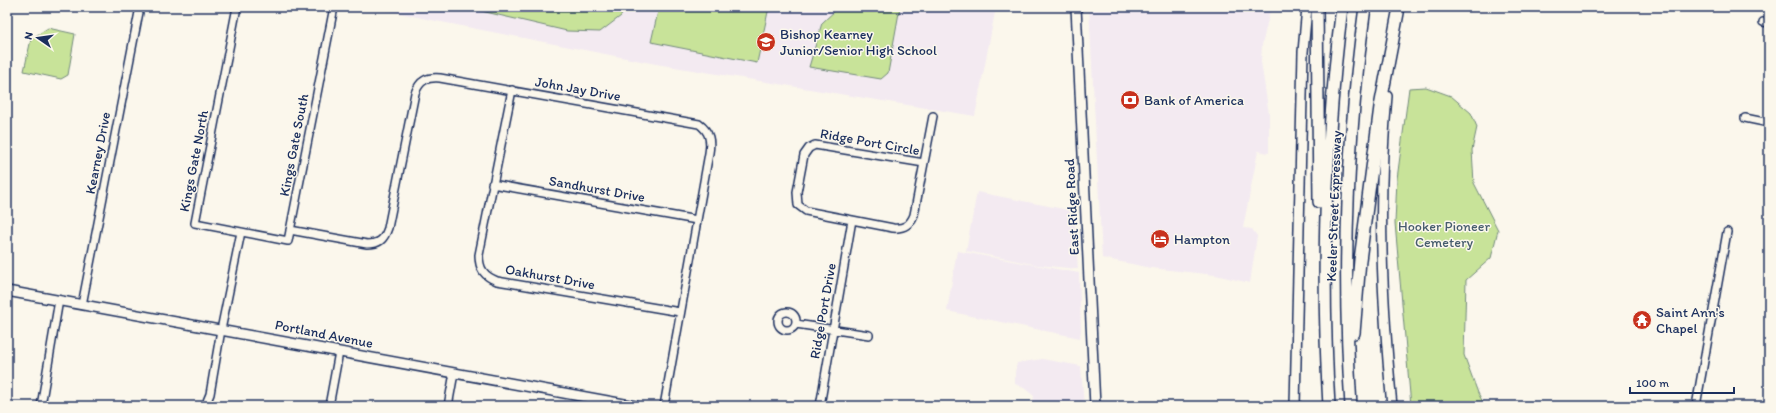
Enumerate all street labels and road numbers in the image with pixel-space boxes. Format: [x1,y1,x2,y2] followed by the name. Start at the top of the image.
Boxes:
[534,73,622,105] street label: John Jay Drive
[276,92,312,198] street label: Kings Gate South
[176,108,212,213] street label: Kings Gate North
[82,110,114,196] street label: Kearney Drive
[819,125,921,159] street label: Ridge Port Circle
[1323,130,1345,282] street label: Keeler Street Expressway
[1061,158,1083,256] street label: East Ridge Road
[548,172,647,206] street label: Sandhurst Drive
[504,261,597,293] street label: Oakhurst Drive
[806,261,840,360] street label: Ridge Port Drive
[274,316,375,352] street label: Portland Avenue

